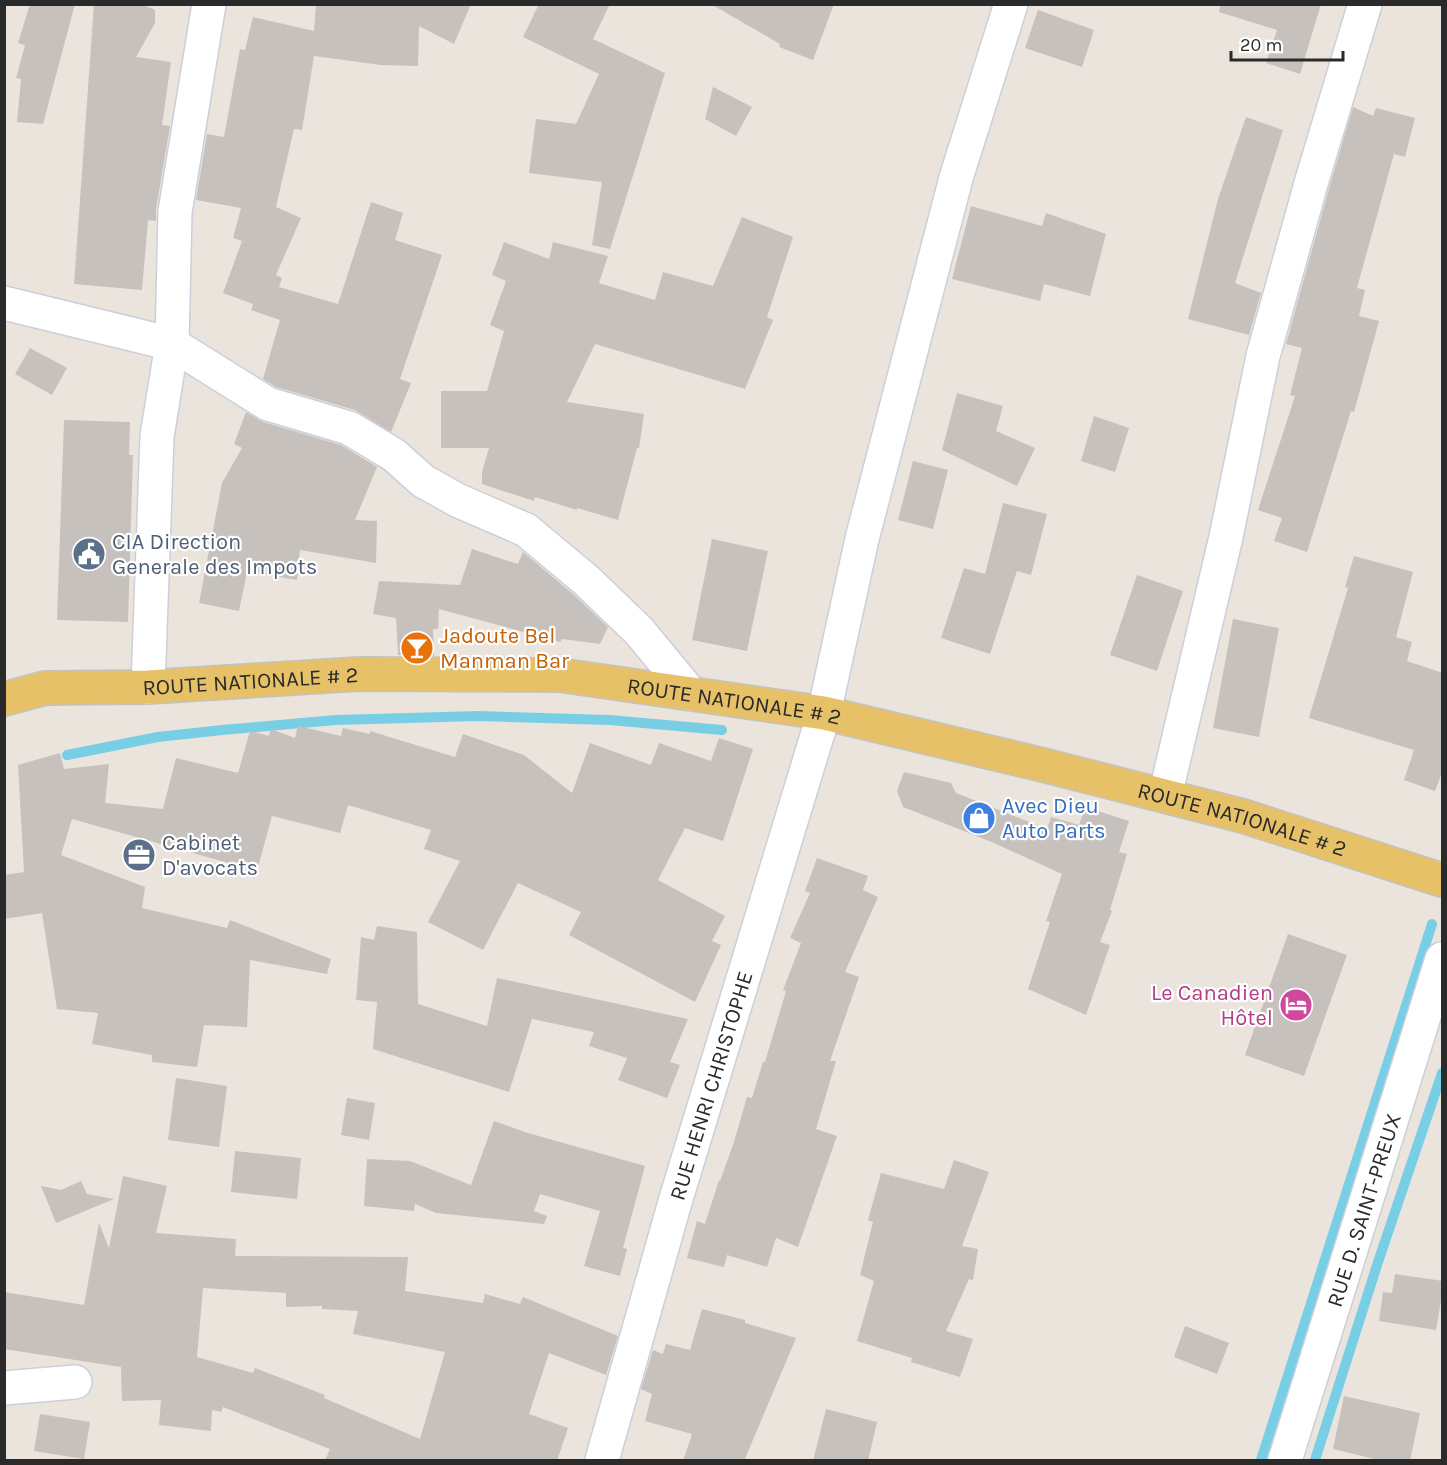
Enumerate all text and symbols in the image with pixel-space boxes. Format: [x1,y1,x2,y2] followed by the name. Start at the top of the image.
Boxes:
[1231,24,1344,62] scale bar
[1240,34,1282,56] text: 20 m
[112,529,317,580] place label: CIA Direction Generale des Impots
[71,536,107,572] public building icon: CIA Direction Generale des Impots
[440,623,569,674] place label: Jadoute Bel Manman Bar
[399,630,435,666] bar icon: Jadoute Bel Manman Bar
[142,662,359,701] street label: ROUTE NATIONALE # 2
[625,673,844,731] street label: ROUTE NATIONALE # 2
[1135,778,1350,862] street label: ROUTE NATIONALE # 2
[1002,793,1106,844] place label: Avec Dieu Auto Parts
[961,800,997,836] shop icon: Avec Dieu Auto Parts
[162,830,258,881] place label: Cabinet D'avocats
[121,837,157,873] office icon: Cabinet D'avocats
[664,968,759,1203] street label: RUE HENRI CHRISTOPHE
[1151,980,1273,1031] place label: Le Canadien Hôtel
[1278,987,1314,1023] hotel icon: Le Canadien Hôtel
[1322,1110,1407,1310] street label: RUE D. SAINT-PREUX

